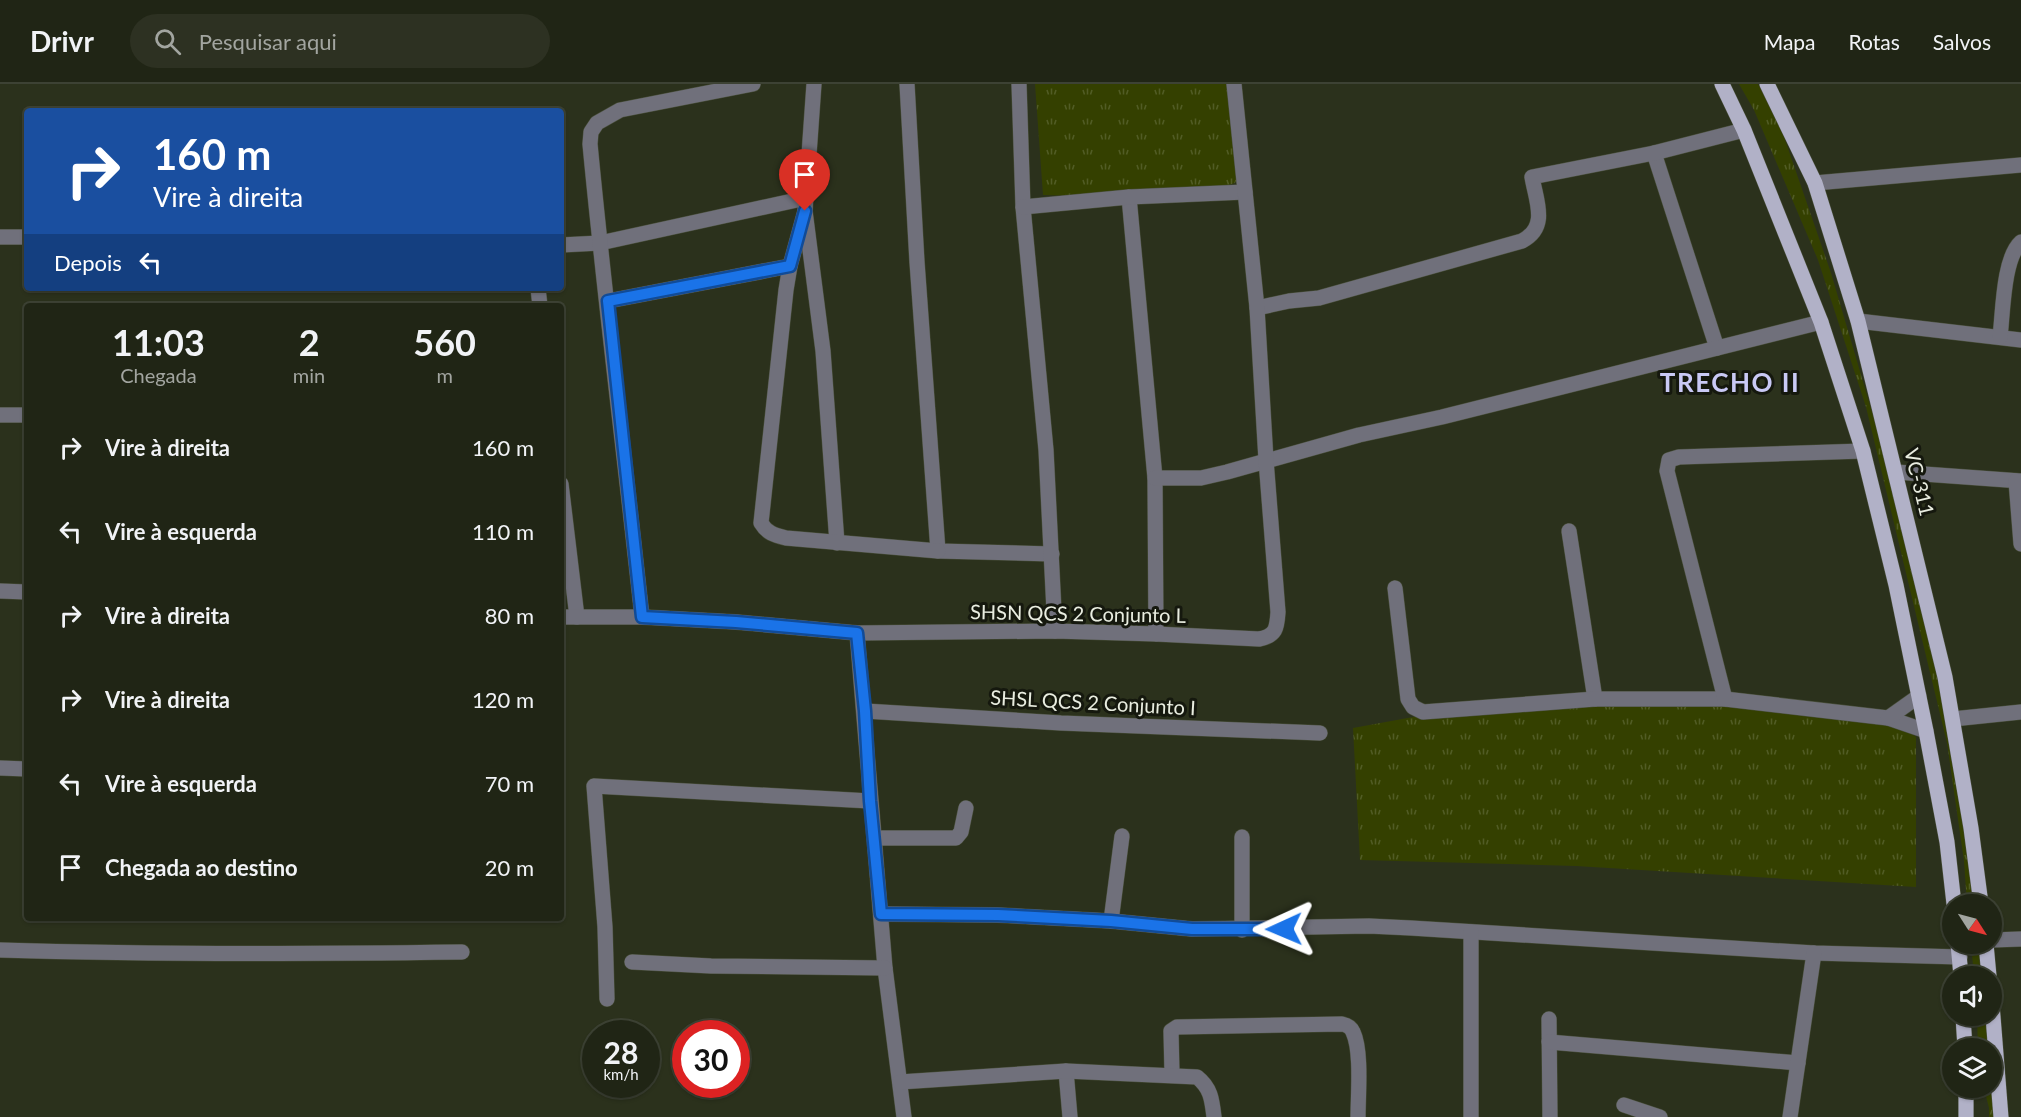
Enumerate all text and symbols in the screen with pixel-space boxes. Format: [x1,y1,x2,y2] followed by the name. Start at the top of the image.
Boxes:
[130,14,550,68] search box
[30,24,94,58] text: Drivr
[151,25,184,58] icon: search
[199,28,337,55] text: Pesquisar aqui
[1764,29,1816,54] text: Mapa
[1849,29,1900,54] text: Rotas
[1933,29,1991,54] text: Salvos
[153,129,271,179] text: 160 m
[54,132,132,210] icon: right
[779,149,830,211] pin
[788,158,821,191] icon: arrive
[153,180,303,213] text: Vire à direita
[134,246,167,279] icon: left
[54,249,122,276] text: Depois
[112,320,205,364] text: 11:03
[299,320,320,364] text: 2
[413,320,476,364] text: 560
[120,363,197,387] text: Chegada
[293,363,325,387] text: min
[436,363,453,387] text: m
[1660,366,1800,398] district label: TRECHO II
[54,431,87,464] icon: right
[105,434,230,461] text: Vire à direita
[472,434,534,461] text: 160 m
[1900,446,1940,518] street label: VC-311
[54,515,87,548] icon: left
[105,518,257,545] text: Vire à esquerda
[472,518,534,545] text: 110 m
[54,599,87,632] icon: right
[970,599,1186,627] street label: SHSN QCS 2 Conjunto L
[105,602,230,629] text: Vire à direita
[485,602,534,629] text: 80 m
[54,683,87,716] icon: right
[990,685,1196,719] street label: SHSL QCS 2 Conjunto I
[105,686,230,713] text: Vire à direita
[472,686,534,713] text: 120 m
[54,767,87,800] icon: left
[105,770,257,797] text: Vire à esquerda
[485,770,534,797] text: 70 m
[54,851,87,884] icon: arrive
[105,854,298,881] text: Chegada ao destino
[485,854,534,881] text: 20 m
[1942,894,2002,954] north arrow
[1942,894,2002,1098] map controls
[1252,897,1316,961] position arrow
[1942,966,2002,1026] button: sound
[672,1020,750,1098] speed limit sign: 30
[604,1034,638,1070] text: 28
[1942,1038,2002,1098] button: layers
[603,1065,639,1083] text: km/h

